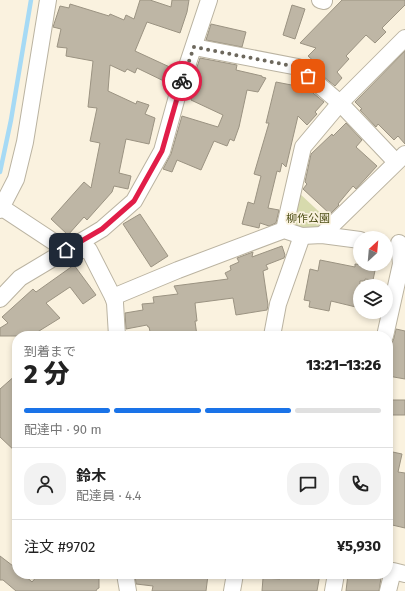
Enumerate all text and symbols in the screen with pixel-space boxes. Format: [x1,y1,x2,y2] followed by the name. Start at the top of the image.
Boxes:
[291,59,325,93] pin
[162,61,202,101] courier
[297,65,319,87] icon: bag
[171,70,193,92] icon: bike
[286,212,330,225] park label: 柳作公園
[353,231,393,271] north arrow
[353,231,393,319] map controls
[49,233,83,267] pin
[55,239,77,261] icon: home
[353,279,393,319] button: layers
[24,344,76,359] text: 到着まで
[306,356,381,374] text: 13:21–13:26
[24,359,70,390] text: 2 分
[24,422,102,437] text: 配達中 · 90 m
[24,463,66,505] button: person
[287,463,329,505] button: chat
[339,463,381,505] button: phone
[76,467,106,485] text: 鈴木
[76,488,142,503] text: 配達員 · 4.4
[337,537,381,555] text: ¥5,930
[24,538,96,556] text: 注文 #9702

